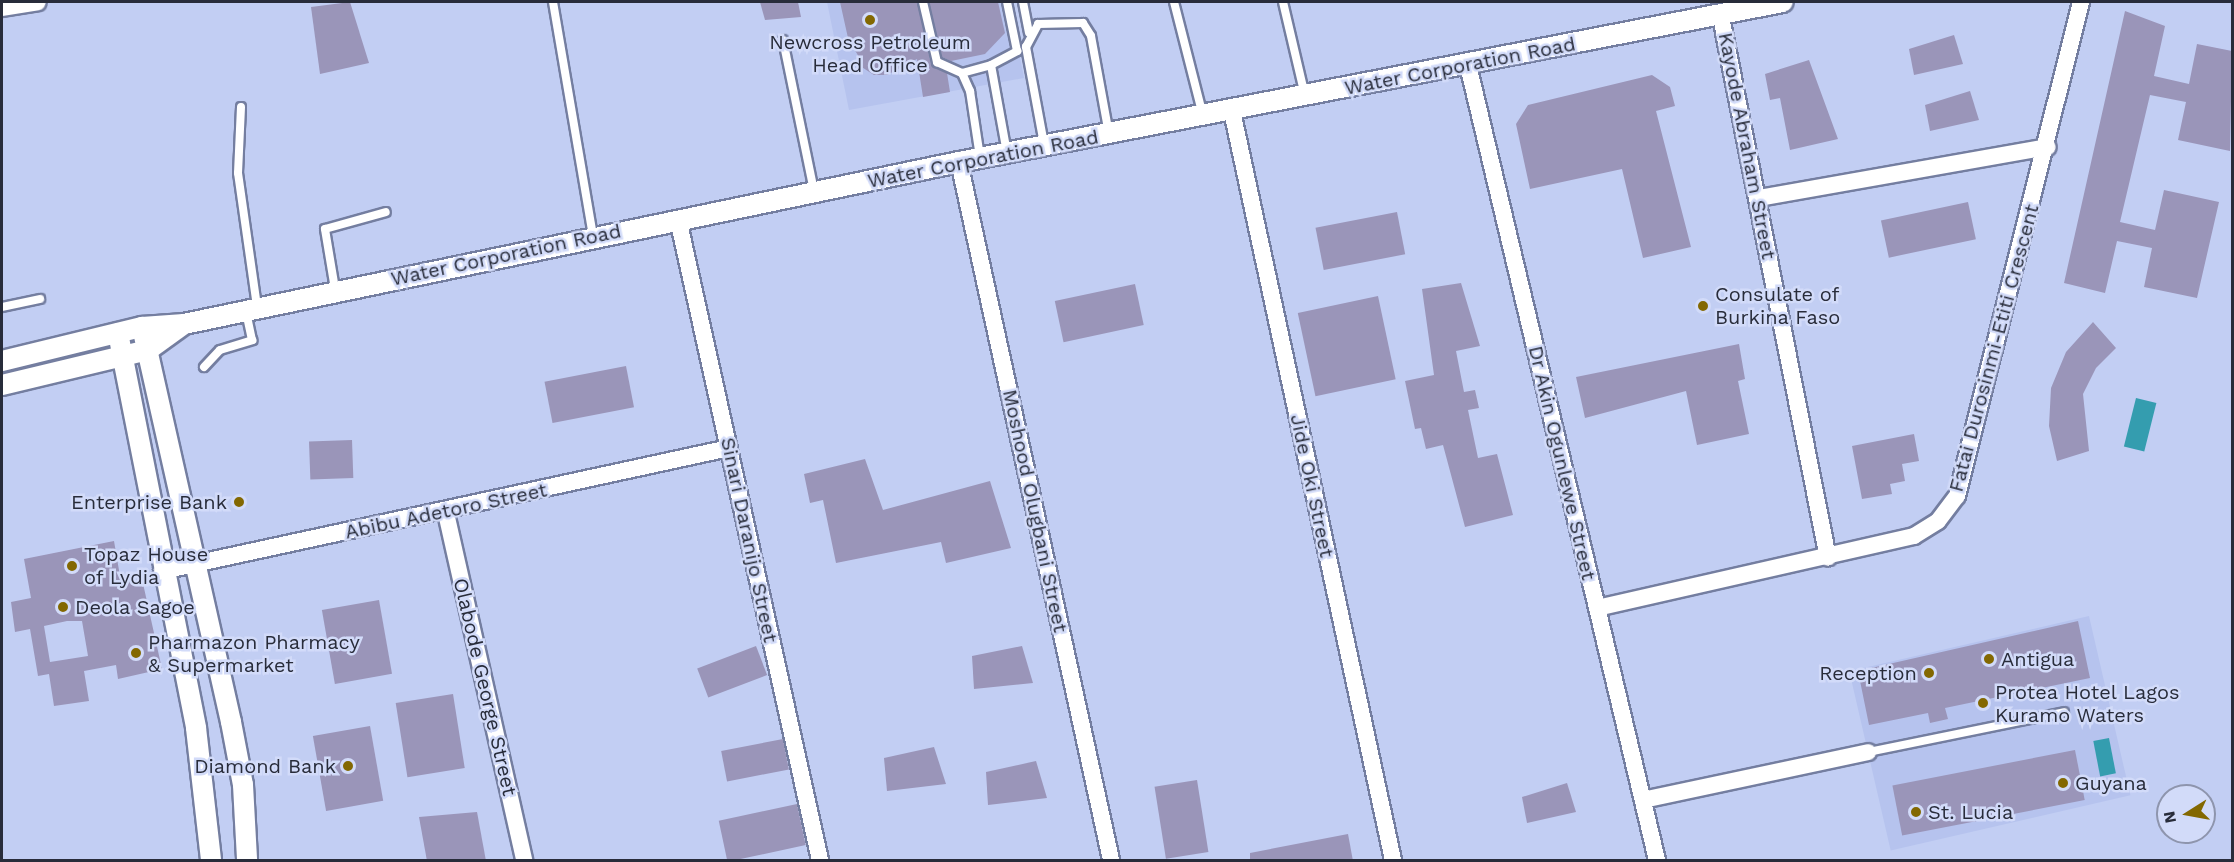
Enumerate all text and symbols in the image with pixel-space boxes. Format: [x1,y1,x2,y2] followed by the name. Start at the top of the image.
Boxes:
[863,13,877,27] marker: Newcross Petroleum Head Office
[769,30,971,77] place label: Newcross Petroleum Head Office
[1713,30,1781,262] street label: Kayode Abraham Street
[1342,32,1578,100] street label: Water Corporation Road
[865,125,1101,193] street label: Water Corporation Road
[1944,201,2044,495] street label: Fatai Durosinmi-Etiti Crescent
[388,219,624,291] street label: Water Corporation Road
[1715,282,1841,329] place label: Consulate of Burkina Faso
[1696,299,1710,313] marker: Consulate of Burkina Faso
[1523,343,1601,583] street label: Dr Akin Ogunlewe Street
[997,387,1073,635] street label: Moshood Olugbani Street
[1285,412,1339,560] street label: Jide Oki Street
[716,435,782,645] street label: Sinari Daranijo Street
[342,478,550,544] street label: Abibu Adetoro Street
[71,490,227,514] place label: Enterprise Bank
[232,495,246,509] marker: Enterprise Bank
[84,542,208,589] place label: Topaz House of Lydia
[65,559,79,573] marker: Topaz House of Lydia
[448,576,522,798] street label: Olabode George Street
[75,595,195,619] place label: Deola Sagoe
[56,600,70,614] marker: Deola Sagoe
[148,630,360,677] place label: Pharmazon Pharmacy & Supermarket
[129,646,143,660] marker: Pharmazon Pharmacy & Supermarket
[2001,647,2074,671] place label: Antigua
[1982,652,1996,666] marker: Antigua
[1819,661,1917,685] place label: Reception
[1922,666,1936,680] marker: Reception
[1995,680,2181,727] place label: Protea Hotel Lagos Kuramo Waters
[1976,696,1990,710] marker: Protea Hotel Lagos Kuramo Waters
[194,754,336,778] place label: Diamond Bank
[341,759,355,773] marker: Diamond Bank
[2075,771,2147,795] place label: Guyana
[2056,776,2070,790] marker: Guyana
[2156,784,2216,844] north arrow
[1928,800,2013,824] place label: St. Lucia
[1909,805,1923,819] marker: St. Lucia
[2159,810,2180,825] text: N

